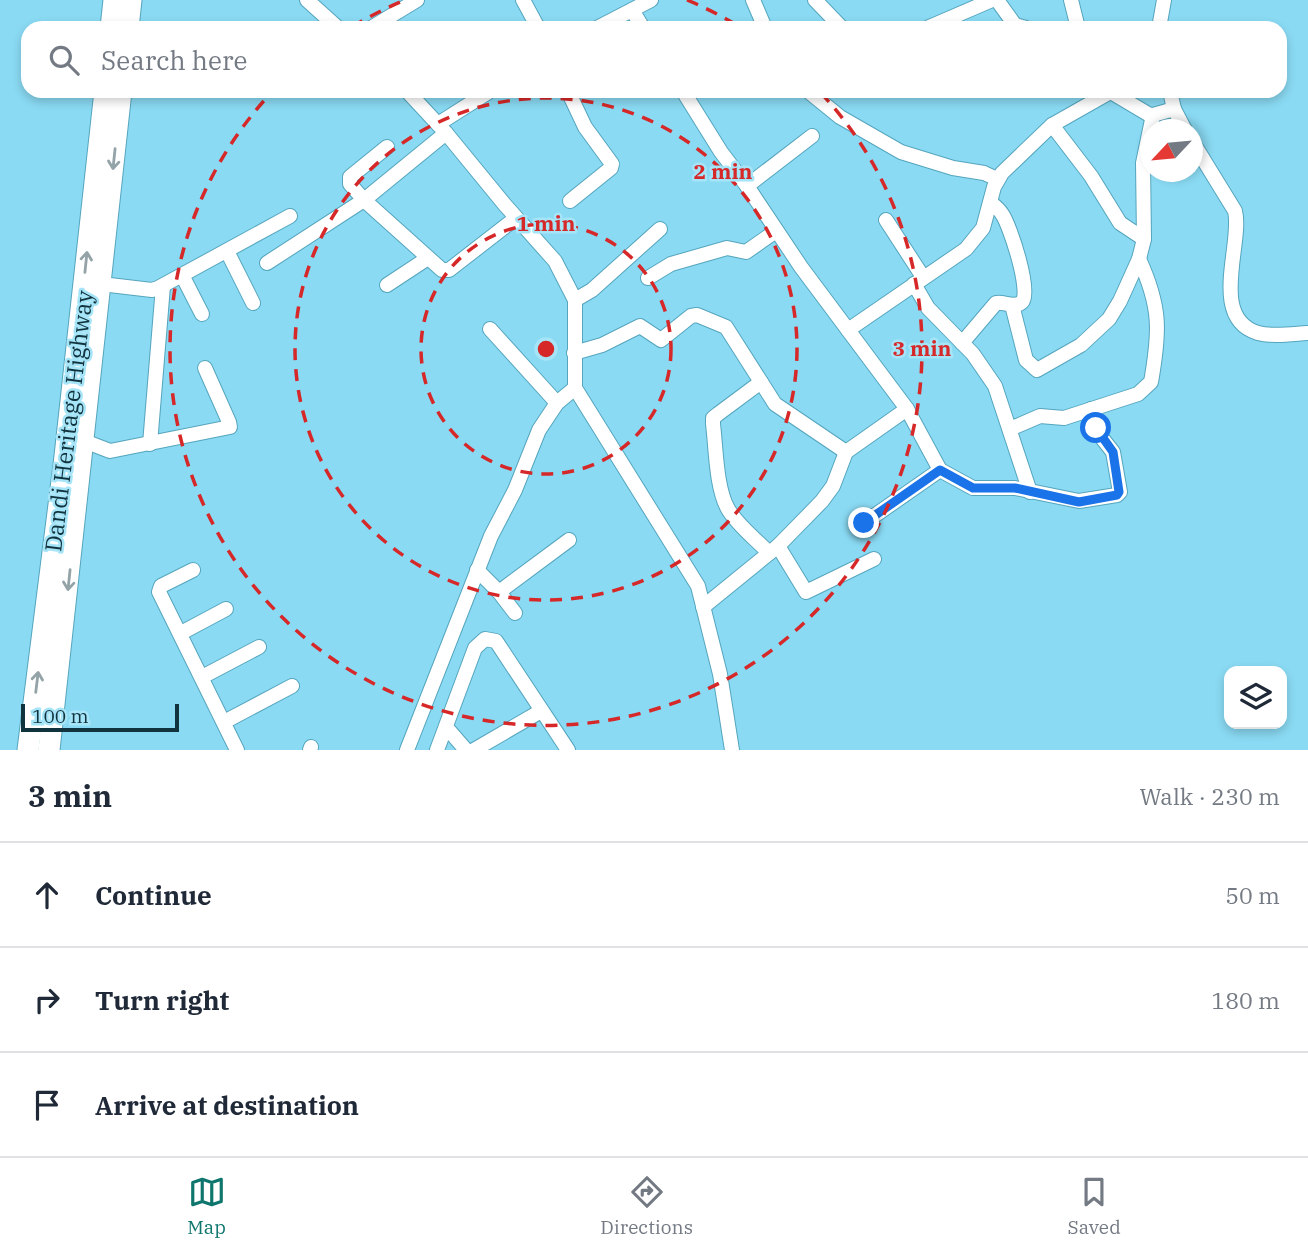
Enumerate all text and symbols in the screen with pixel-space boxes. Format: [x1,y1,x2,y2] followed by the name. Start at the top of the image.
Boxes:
[21,21,1287,98] search box
[45,41,83,79] icon: search
[101,43,247,77] text: Search here
[1140,119,1203,182] north arrow
[107,147,120,170] one-way arrow
[694,157,752,185] text: 2 min
[517,209,575,237] text: 1 min
[80,251,93,274] one-way arrow
[37,288,99,553] street label: Dandi Heritage Highway
[893,334,951,362] text: 3 min
[534,337,558,361] centre of rings
[1080,412,1111,443] route start
[848,507,879,538] route end
[62,568,75,591] one-way arrow
[1224,666,1287,729] map controls
[1224,666,1287,729] button: layers
[30,671,43,694] one-way arrow
[21,701,178,733] scale bar
[32,704,89,728] text: 100 m
[28,776,112,815] text: 3 min
[1139,781,1280,811] text: Walk · 230 m
[28,876,66,914] icon: ahead
[95,878,212,912] text: Continue
[1225,880,1280,910] text: 50 m
[28,981,66,1019] icon: right
[95,983,229,1017] text: Turn right
[1211,985,1280,1015] text: 180 m
[28,1086,66,1124] icon: arrive
[95,1088,359,1122] text: Arrive at destination
[187,1173,226,1239] tab: Map
[600,1173,693,1239] tab: Directions
[1068,1173,1121,1239] tab: Saved

